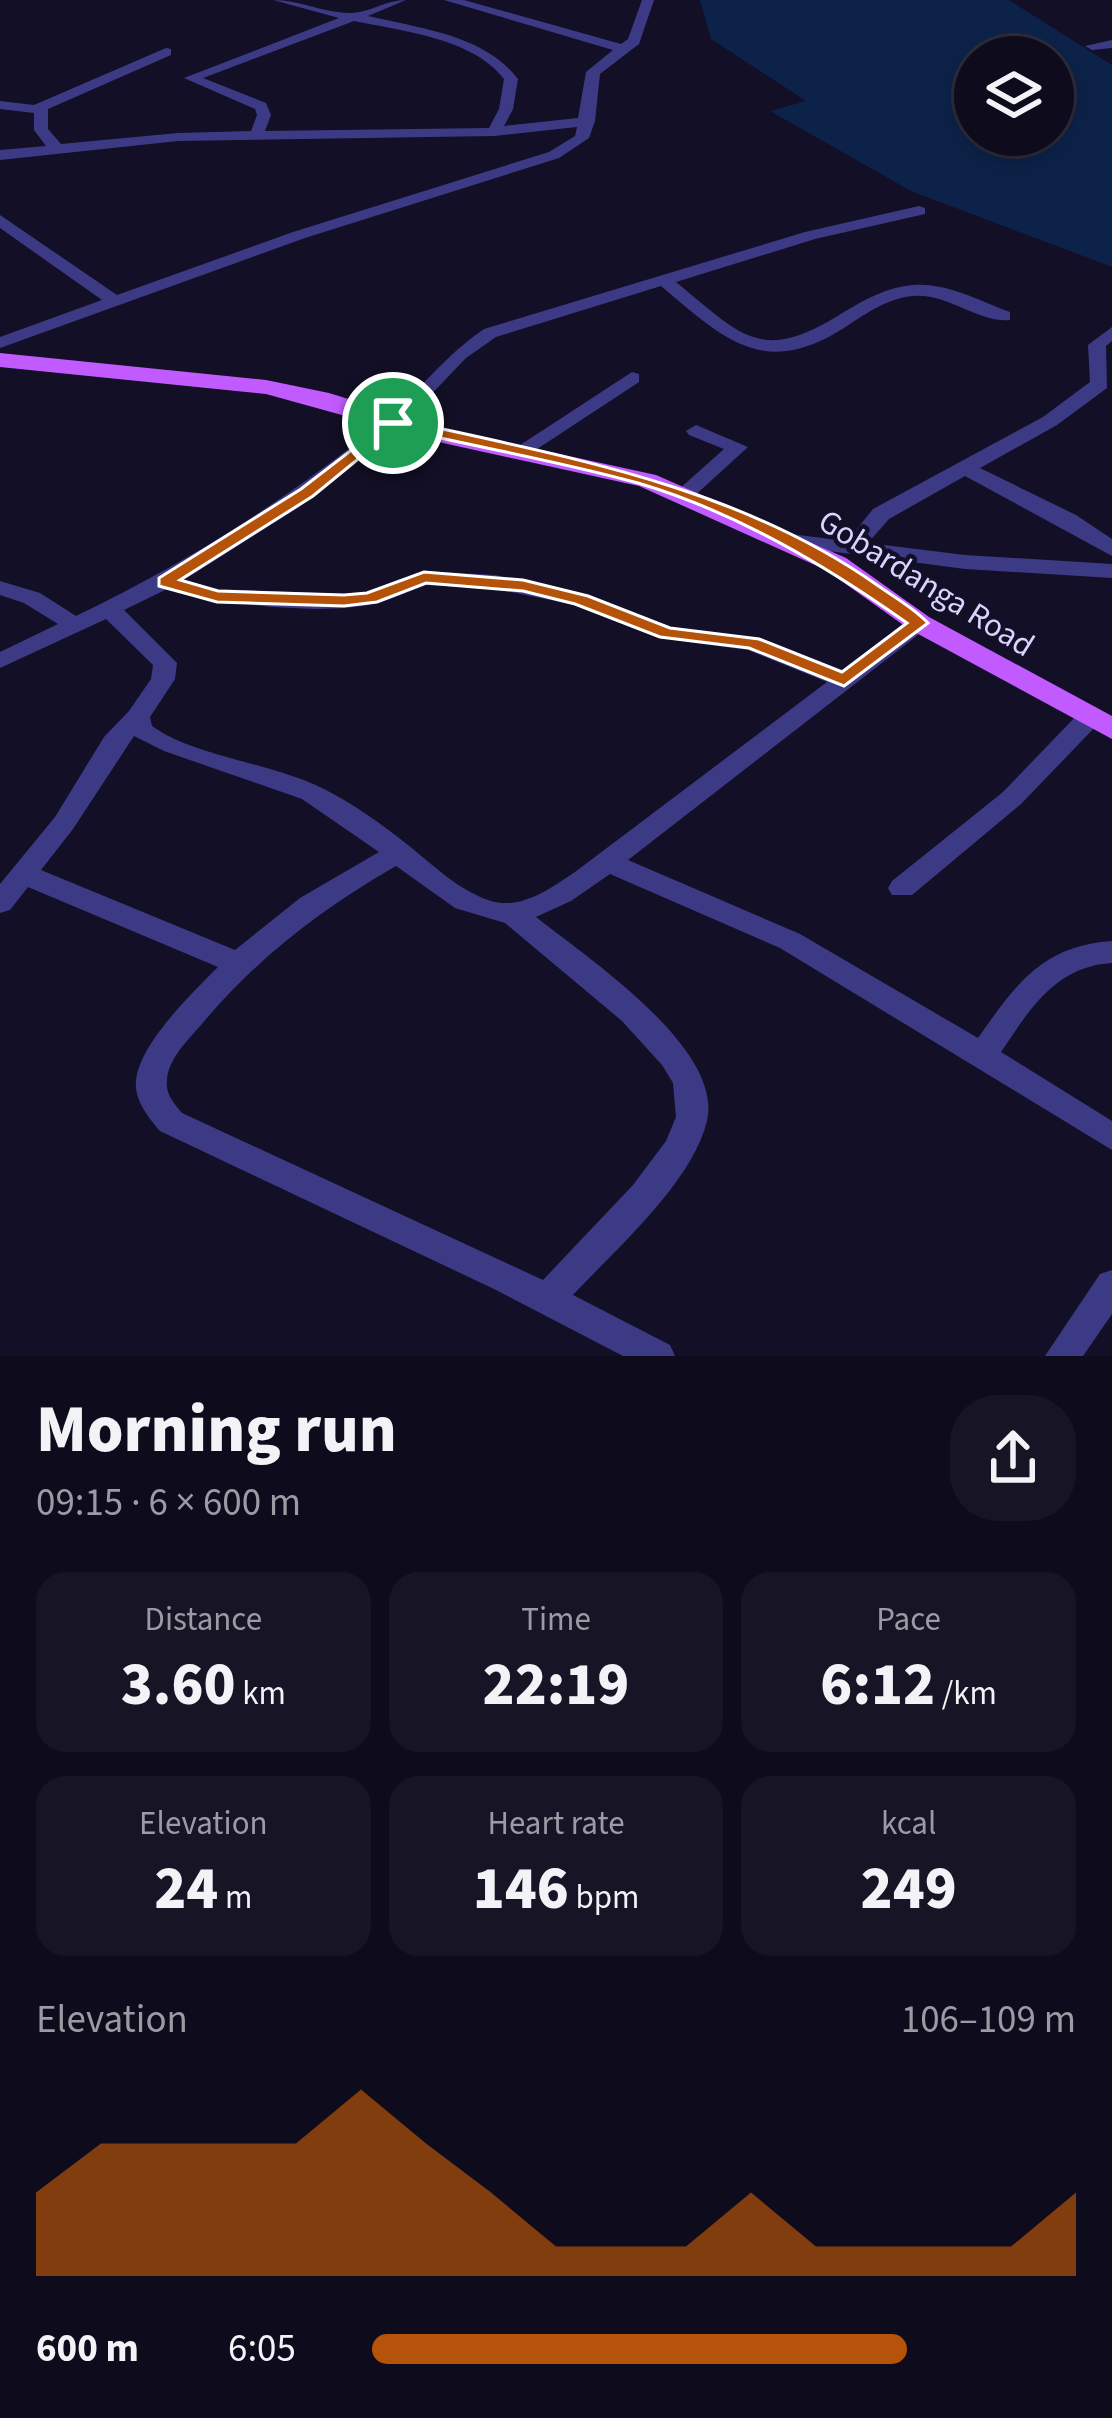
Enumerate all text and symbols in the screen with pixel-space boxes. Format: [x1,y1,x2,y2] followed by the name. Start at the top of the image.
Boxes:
[954,36,1074,156] map controls
[954,36,1074,156] button: layers
[342,372,444,474] pin
[360,390,426,456] icon: arrive
[809,498,1043,669] street label: Gobardanga Road
[36,1383,397,1477] text: Morning run
[950,1395,1076,1521] button: share
[36,1475,301,1531] text: 09:15 · 6 × 600 m
[145,1596,262,1643] text: Distance
[521,1596,591,1643] text: Time
[876,1596,941,1643] text: Pace
[121,1643,236,1728] text: 3.60
[483,1643,629,1728] text: 22:19
[820,1643,935,1728] text: 6:12
[236,1670,286,1717] text: km
[935,1670,997,1717] text: /km
[139,1800,268,1847] text: Elevation
[487,1800,625,1847] text: Heart rate
[881,1800,936,1847] text: kcal
[154,1847,218,1932] text: 24
[473,1847,569,1932] text: 146
[861,1847,957,1932] text: 249
[218,1874,252,1921] text: m
[569,1874,639,1921] text: bpm
[36,1992,188,2048] text: Elevation
[901,1992,1076,2048] text: 106–109 m
[36,2321,139,2377] text: 600 m
[228,2321,296,2377] text: 6:05

